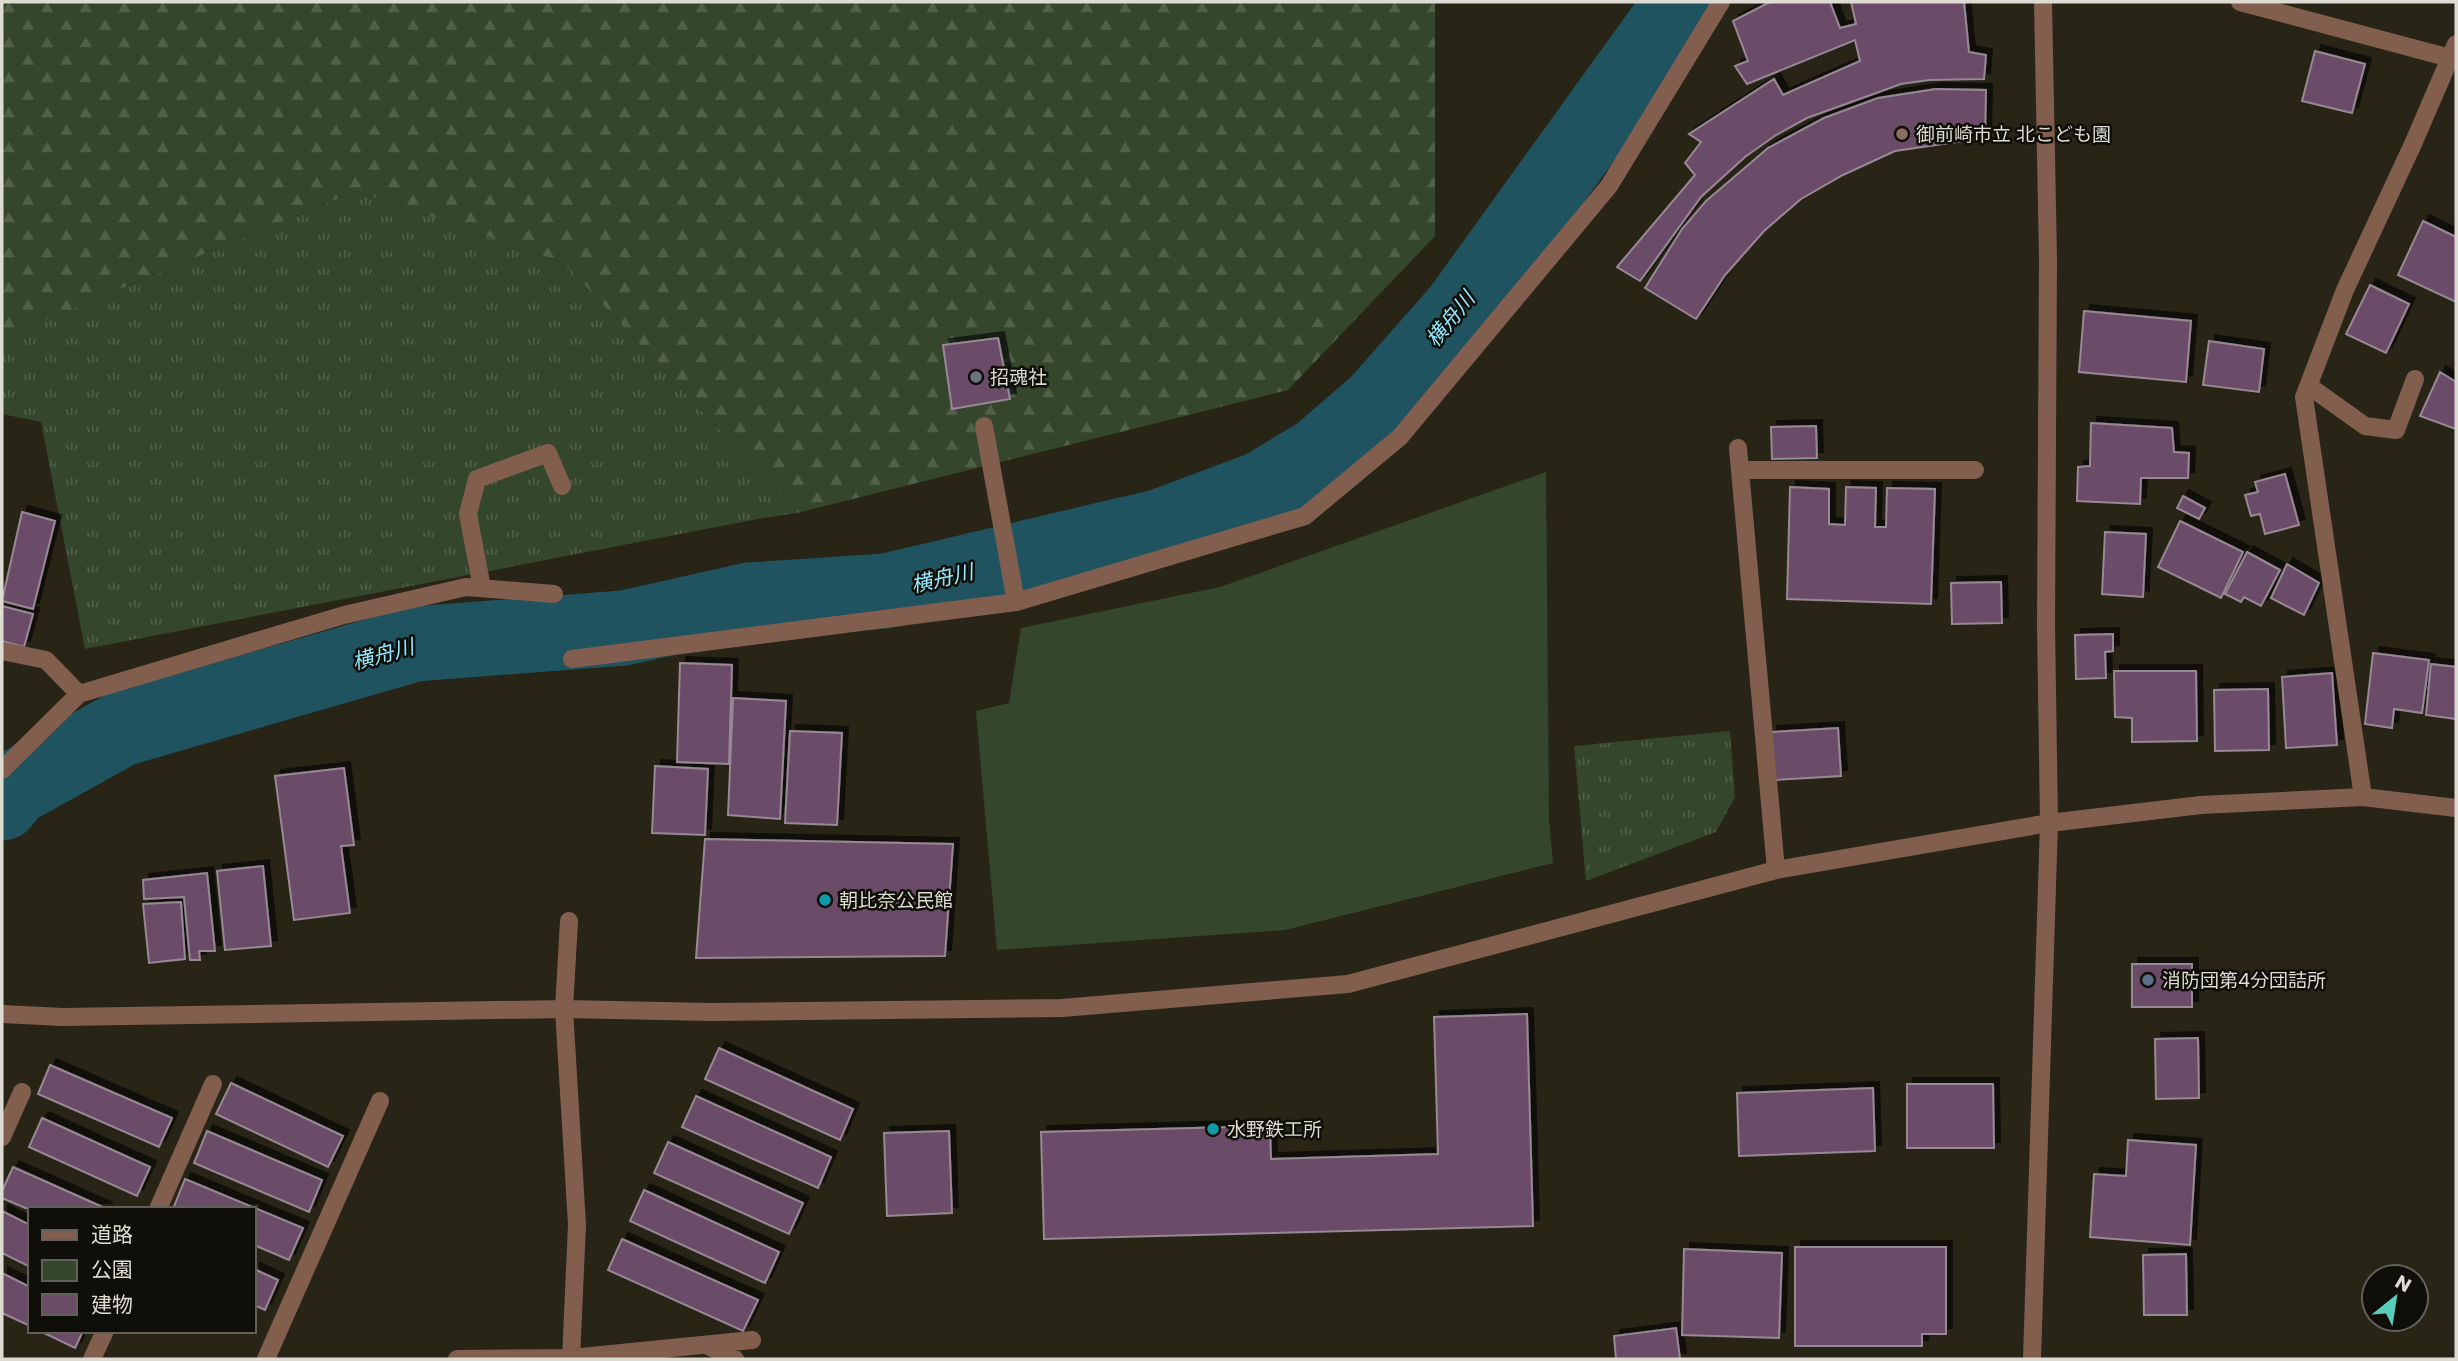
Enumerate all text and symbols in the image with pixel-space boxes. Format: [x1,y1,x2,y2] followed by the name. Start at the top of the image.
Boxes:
[1916,121,2111,148] place label: 御前崎市立 北こども園
[1894,126,1910,142] marker: 御前崎市立 北こども園
[1419,284,1482,353] water label: 横舟川
[990,364,1047,391] place label: 招魂社
[968,369,984,385] marker: 招魂社
[908,556,978,599] water label: 横舟川
[349,631,419,676] water label: 横舟川
[839,887,953,914] place label: 朝比奈公民館
[817,892,833,908] marker: 朝比奈公民館
[2162,967,2326,994] place label: 消防団第4分団詰所
[2140,972,2156,988] marker: 消防団第4分団詰所
[1227,1116,1322,1143] place label: 水野鉄工所
[1205,1121,1221,1137] marker: 水野鉄工所
[28,1207,256,1333] legend
[91,1220,133,1249] text: 道路
[91,1255,133,1284] text: 公園
[2360,1263,2430,1333] north arrow
[2390,1268,2416,1299] text: N
[91,1290,133,1319] text: 建物

